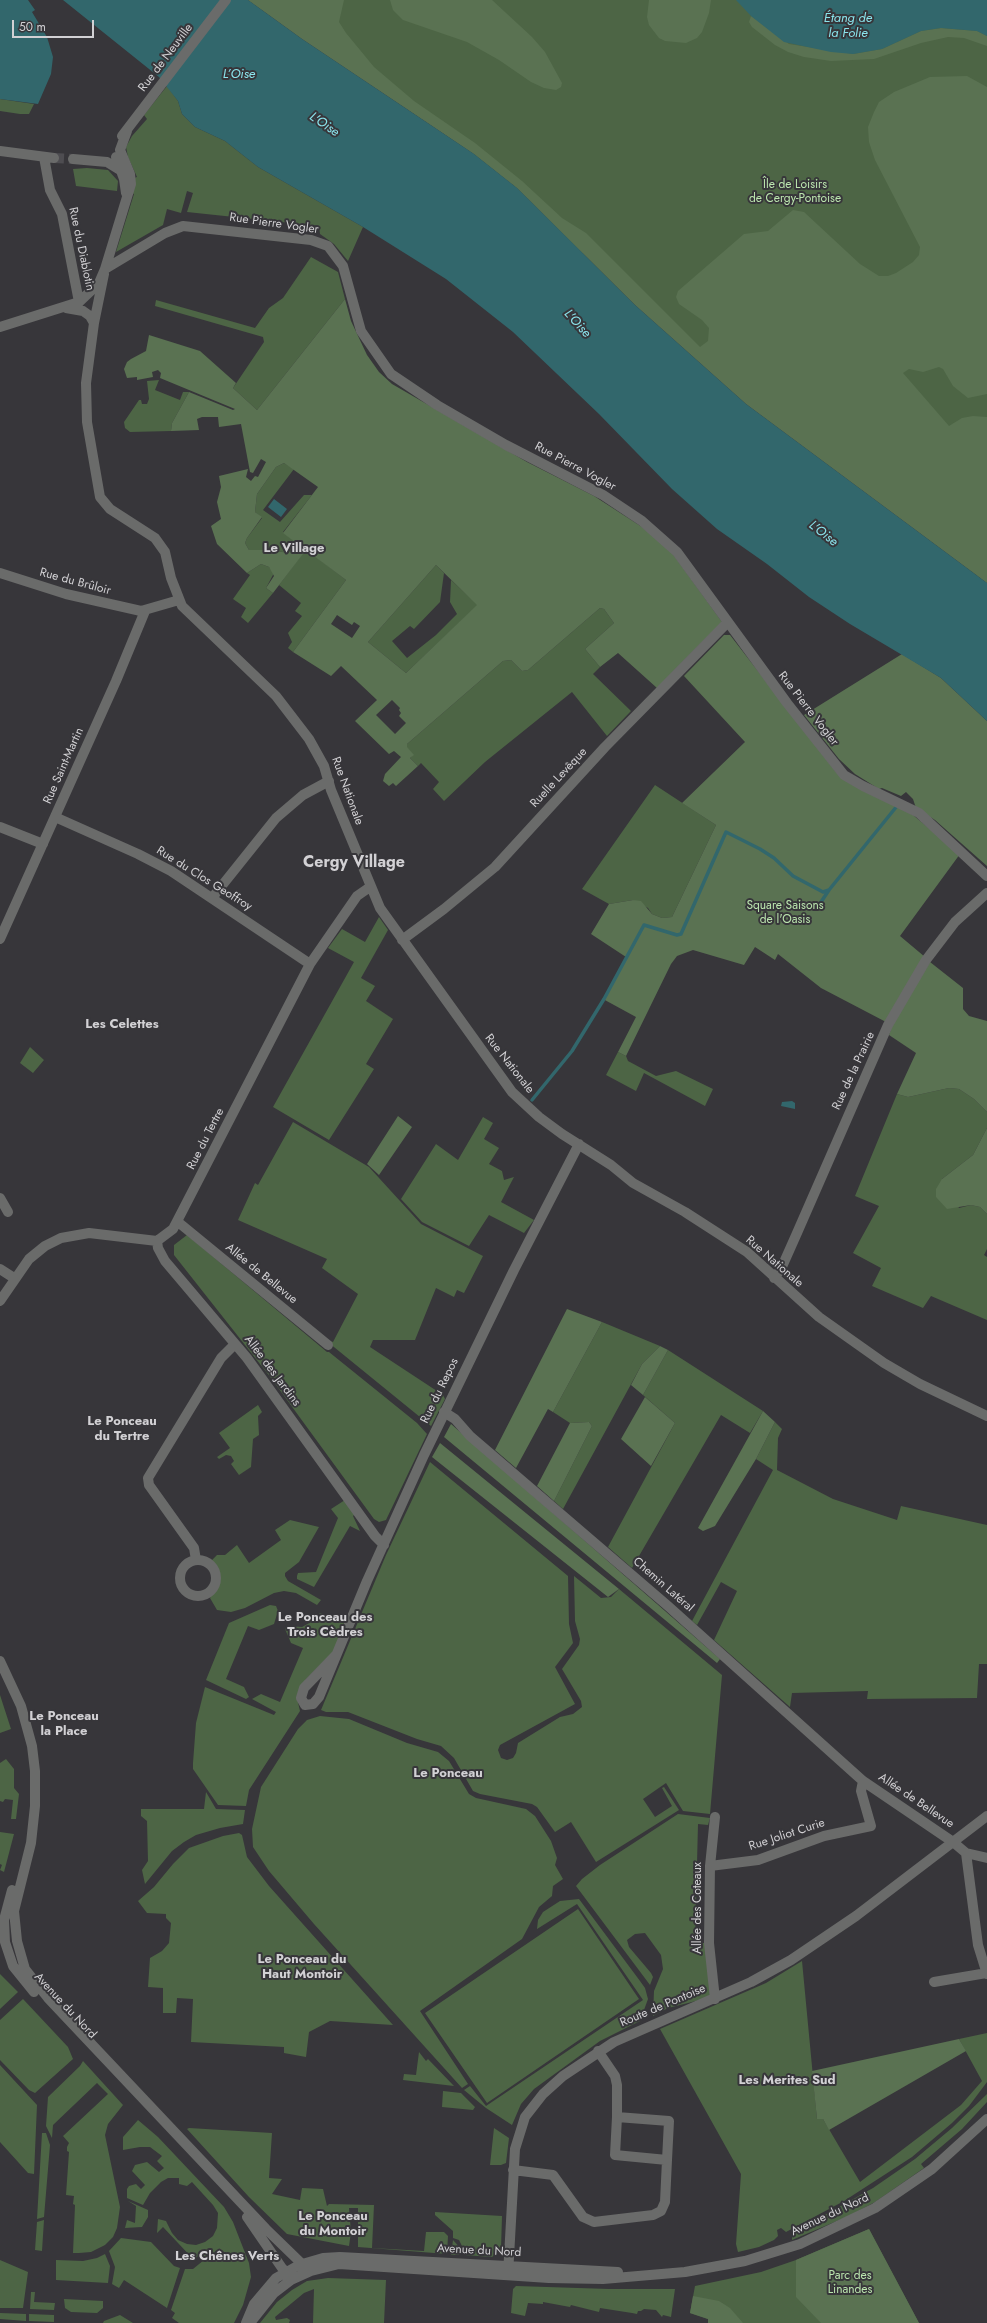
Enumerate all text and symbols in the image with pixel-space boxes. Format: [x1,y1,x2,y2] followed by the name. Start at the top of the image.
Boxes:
[824,11,872,42] water label: Étang de la Folie
[14,12,96,38] scale bar
[19,18,46,36] text: 50 m
[136,21,196,95] street label: Rue de Neuville
[223,67,255,83] water label: L’Oise
[306,109,342,141] water label: L'Oise
[749,178,841,206] park label: Île de Loisirs de Cergy-Pontoise
[65,206,97,292] street label: Rue du Diablotin
[228,211,320,237] street label: Rue Pierre Vogler
[560,307,594,341] water label: L'Oise
[532,440,618,494] street label: Rue Pierre Vogler
[805,518,841,550] water label: L'Oise
[264,541,324,557] district label: Le Village
[38,566,112,598] street label: Rue du Brûloir
[775,669,841,749] street label: Rue Pierre Vogler
[41,726,87,806] street label: Rue Saint-Martin
[528,745,590,811] street label: Ruelle Levêque
[328,755,366,827] street label: Rue Nationale
[154,844,254,914] street label: Rue du Clos Geoffroy
[303,853,405,873] district label: Cergy Village
[746,899,824,927] park label: Square Saisons de l'Oasis
[85,1017,159,1033] district label: Les Celettes
[830,1030,878,1112] street label: Rue de la Prairie
[481,1031,537,1097] street label: Rue Nationale
[184,1106,228,1172] street label: Rue du Tertre
[742,1233,806,1291] street label: Rue Nationale
[222,1241,300,1307] street label: Allée de Bellevue
[241,1333,303,1409] street label: Allée des Jardins
[418,1356,462,1426] street label: Rue du Repos
[87,1414,157,1445] district label: Le Ponceau du Tertre
[630,1555,696,1615] street label: Chemin Latéral
[278,1610,372,1641] district label: Le Ponceau des Trois Cèdres
[29,1709,99,1740] district label: Le Ponceau la Place
[413,1766,483,1782] district label: Le Ponceau
[875,1770,957,1832] street label: Allée de Bellevue
[747,1816,827,1854] street label: Rue Joliot Curie
[691,1862,705,1954] street label: Allée des Coteaux
[258,1952,346,1983] district label: Le Ponceau du Haut Montoir
[31,1970,99,2042] street label: Avenue du Nord
[618,1981,708,2031] street label: Route de Pontoise
[738,2073,836,2089] district label: Les Merites Sud
[789,2191,871,2239] street label: Avenue du Nord
[298,2209,368,2240] district label: Le Ponceau du Montoir
[436,2242,522,2260] street label: Avenue du Nord
[175,2249,279,2265] district label: Les Chênes Verts
[828,2269,872,2297] park label: Parc des Linandes

